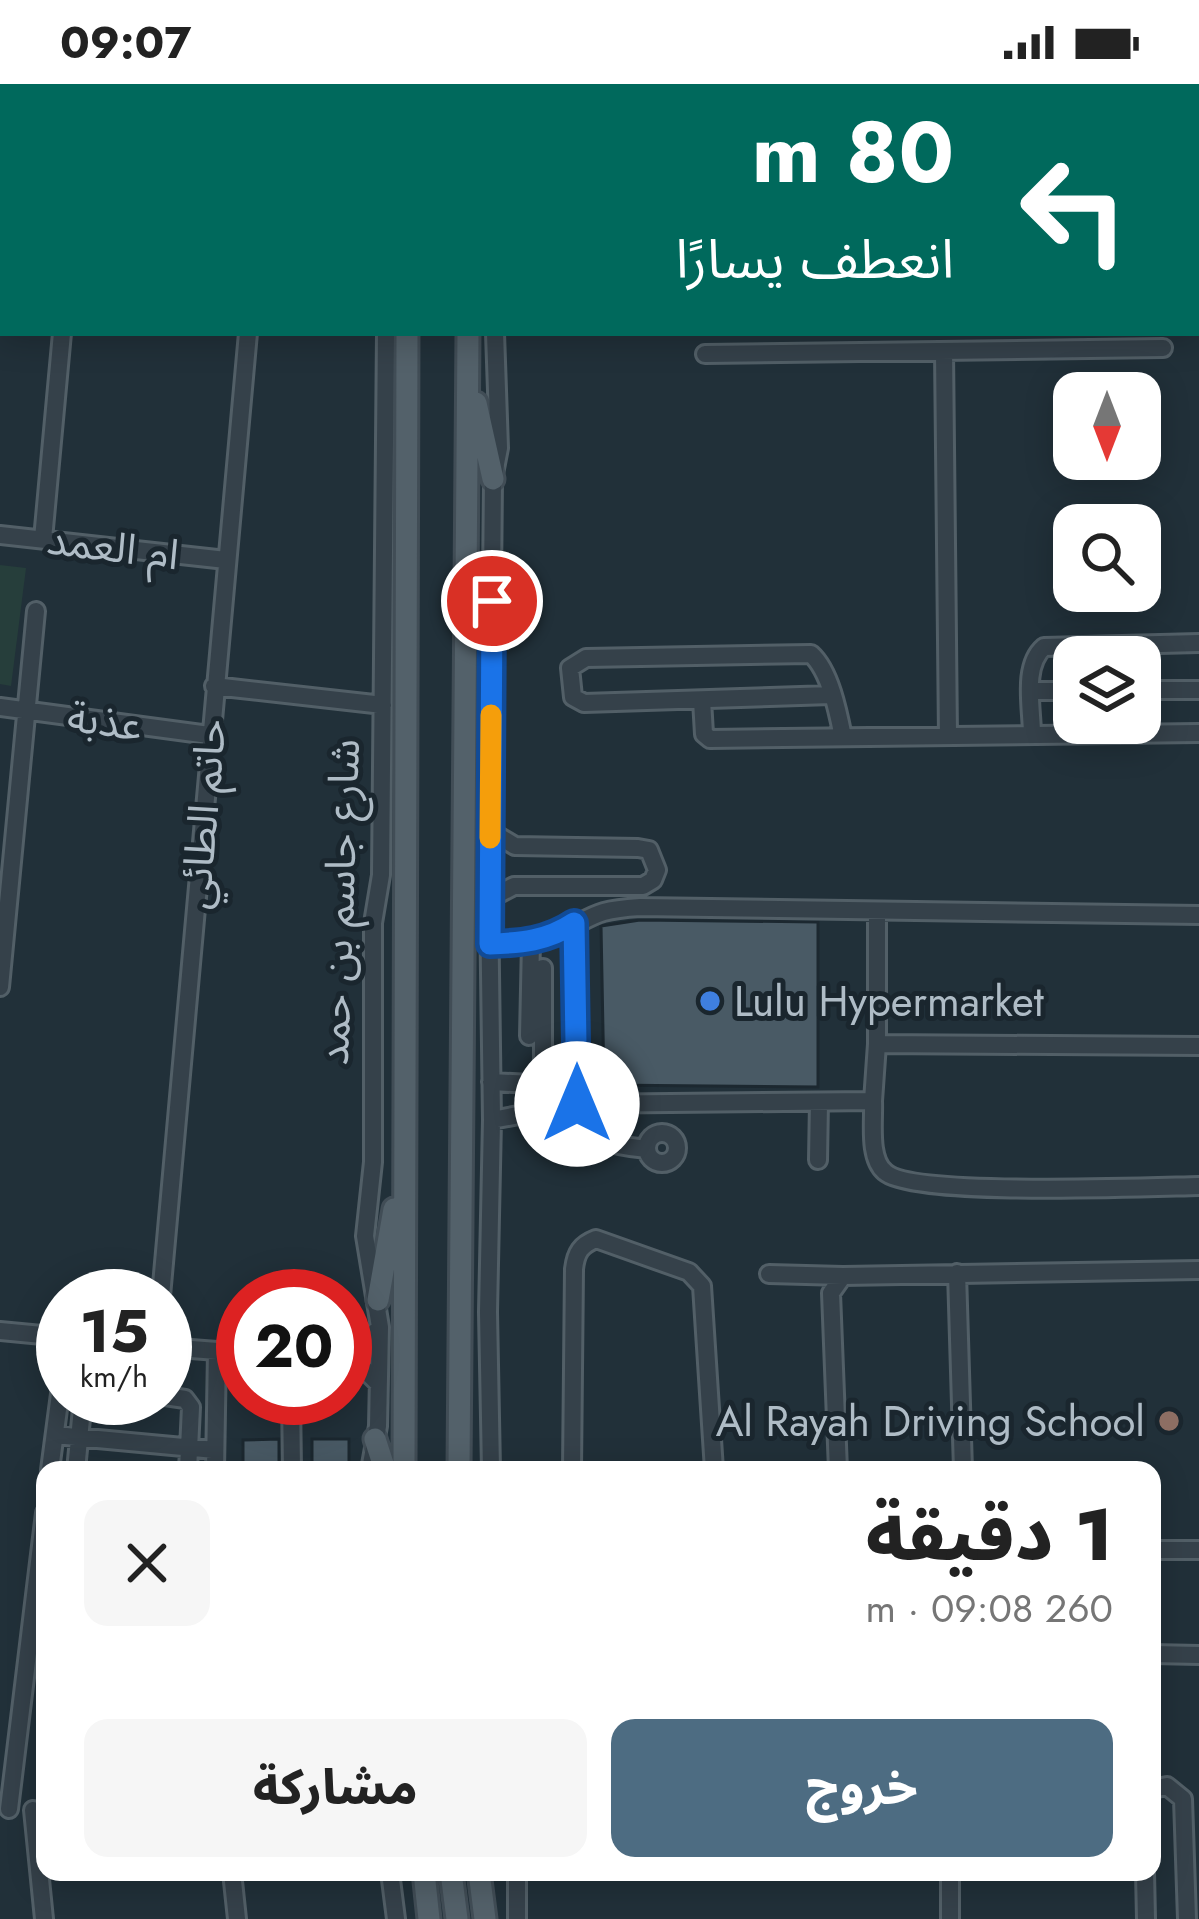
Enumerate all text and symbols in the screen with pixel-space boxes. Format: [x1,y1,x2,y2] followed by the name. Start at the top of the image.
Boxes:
[60,10,191,75] text: 09:07
[752,92,954,214] text: 80 m
[996,132,1152,288] icon: left
[676,220,954,298] text: انعطف يسارًا
[1053,372,1161,480] north arrow
[1053,372,1161,744] map controls
[1053,504,1161,612] button: search
[43,509,182,586] street label: ام العمد
[441,550,543,652] pin
[459,568,525,634] icon: arrive
[1053,636,1161,744] button: layers
[64,686,146,756] street label: عذبة
[164,716,243,912] street label: حاتم الطائي
[303,738,376,1066] street label: شارع جاسم بن حمد
[734,971,1044,1032] place label: Lulu Hypermarket
[697,988,723,1014] marker: Lulu Hypermarket
[514,1041,640,1167] position arrow
[216,1269,372,1425] speed limit sign: 20
[79,1288,149,1375] text: 15
[80,1355,148,1398] text: km/h
[716,1391,1145,1452] place label: Al Rayah Driving School
[1156,1408,1182,1434] marker: Al Rayah Driving School
[865,1483,1113,1587] text: 1 دقيقة
[84,1500,210,1626] button: close
[865,1580,1113,1637] text: 260 m · 09:08
[84,1719,587,1857] button: مشاركة
[611,1719,1113,1857] button: خروج

